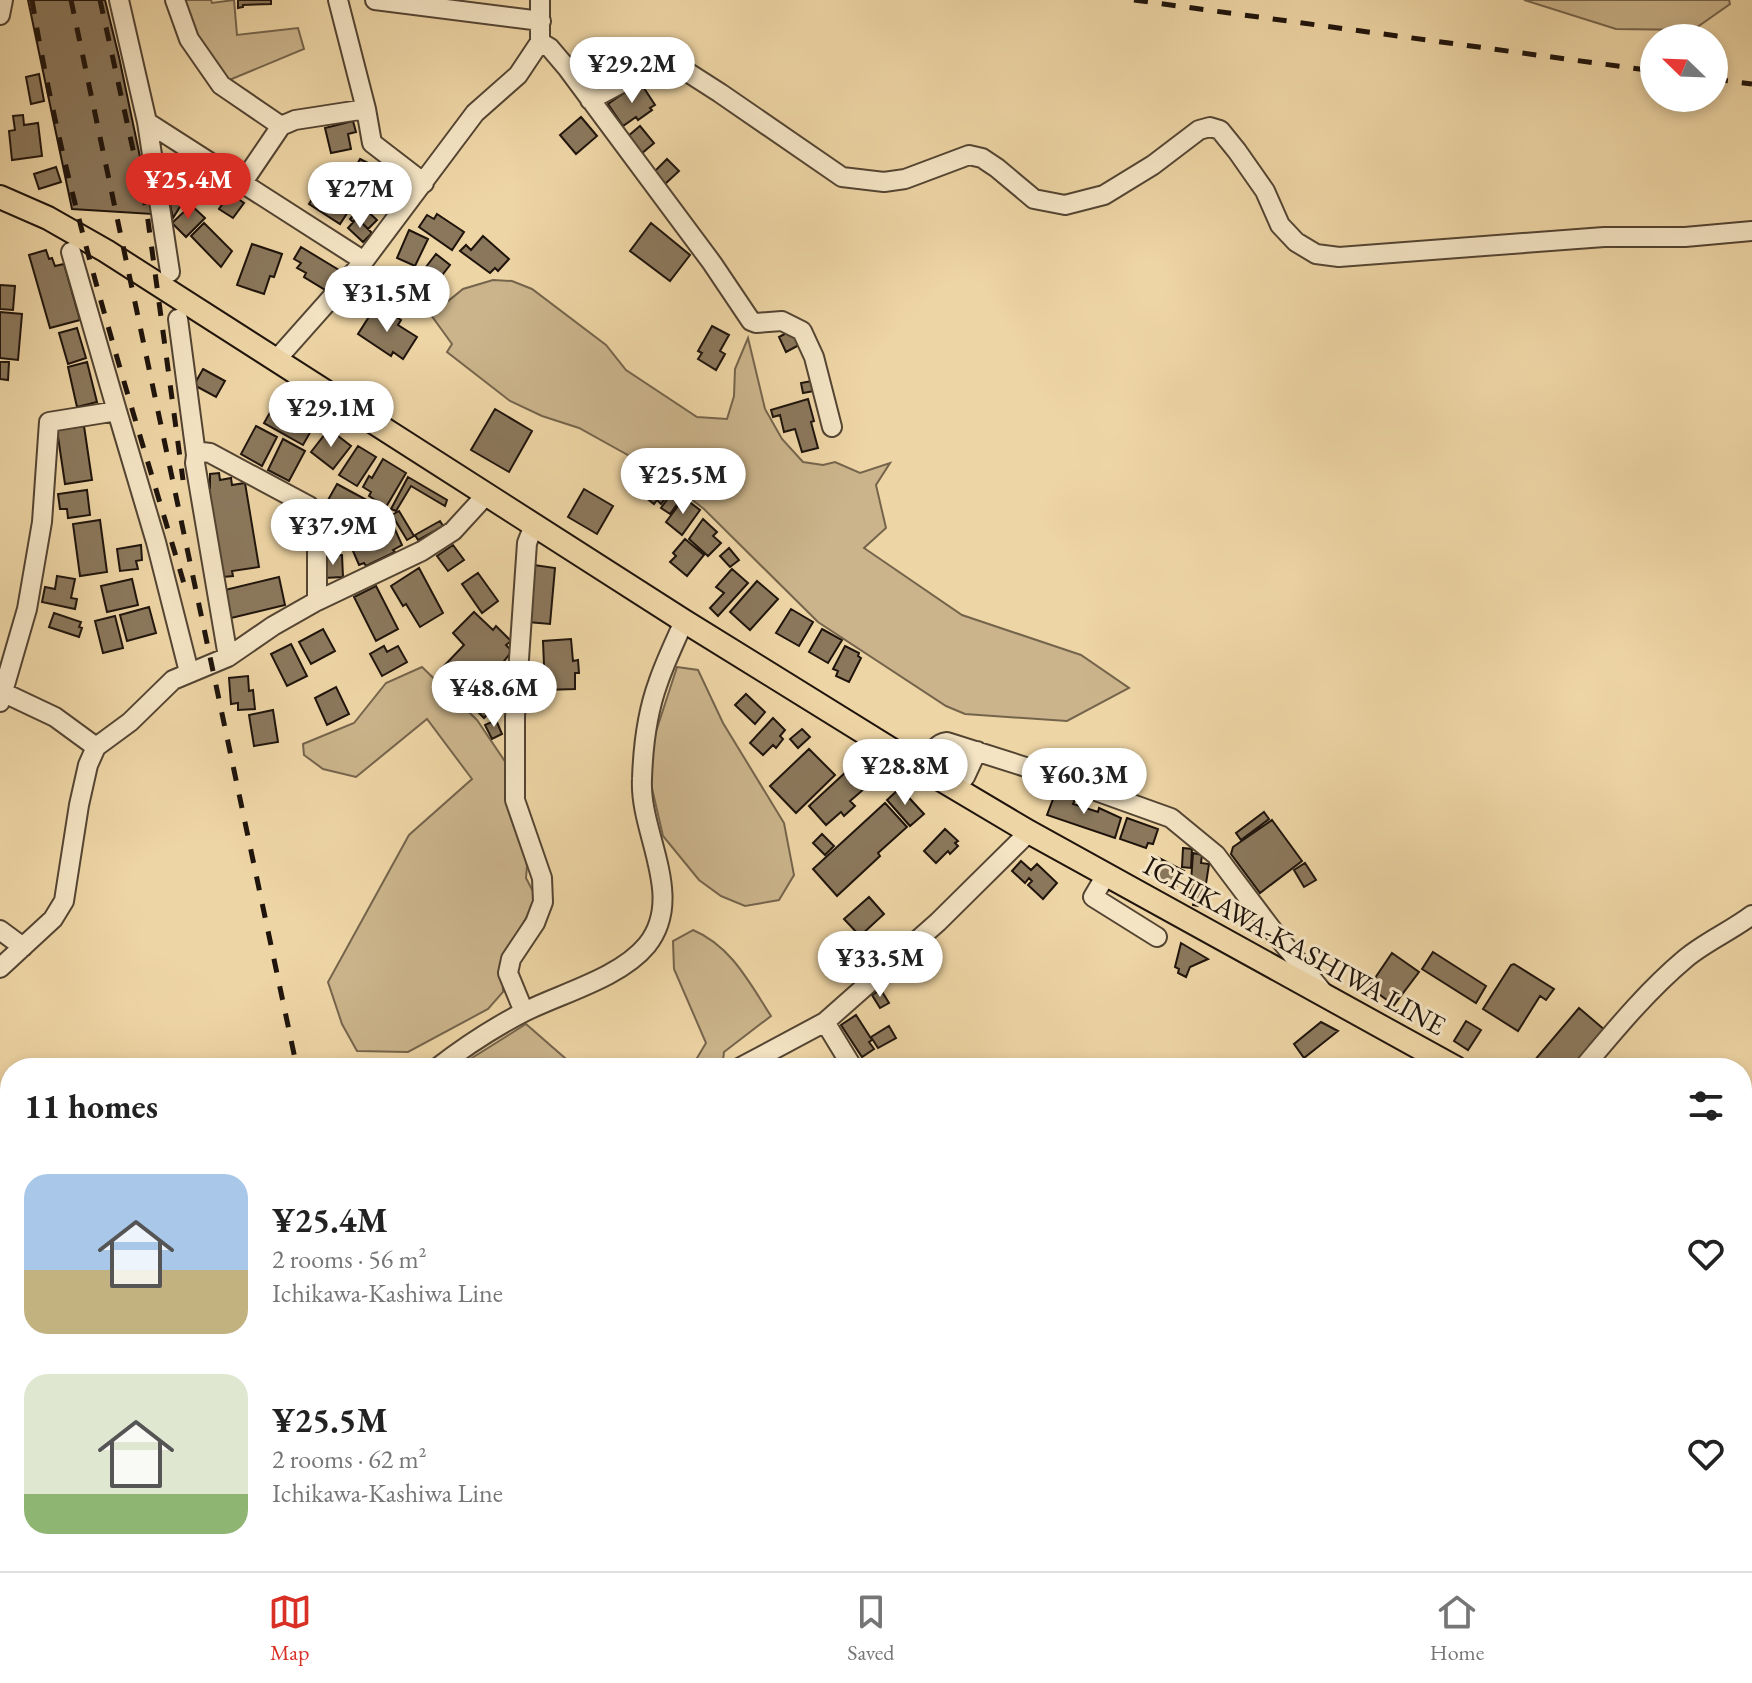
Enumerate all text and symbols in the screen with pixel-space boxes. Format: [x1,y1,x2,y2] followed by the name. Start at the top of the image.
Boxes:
[1640,24,1728,112] north arrow
[1640,24,1728,112] map controls
[567,37,697,105] pin: ¥29.2M
[588,46,676,80] text: ¥29.2M
[123,153,253,221] pin: ¥25.4M
[144,162,232,196] text: ¥25.4M
[313,162,407,230] pin: ¥27M
[326,171,394,205] text: ¥27M
[322,266,452,334] pin: ¥31.5M
[343,275,431,309] text: ¥31.5M
[266,381,396,449] pin: ¥29.1M
[287,390,375,424] text: ¥29.1M
[618,448,748,516] pin: ¥25.5M
[639,457,727,491] text: ¥25.5M
[268,499,398,567] pin: ¥37.9M
[289,508,377,542] text: ¥37.9M
[429,661,559,729] pin: ¥48.6M
[450,670,538,704] text: ¥48.6M
[840,739,970,807] pin: ¥28.8M
[861,748,949,782] text: ¥28.8M
[1019,748,1149,816] pin: ¥60.3M
[1040,757,1128,791] text: ¥60.3M
[1138,847,1452,1043] street label: ICHIKAWA-KASHIWA LINE
[815,931,945,999] pin: ¥33.5M
[836,940,924,974] text: ¥33.5M
[24,1084,158,1128] text: 11 homes
[1684,1084,1728,1128] icon: filters
[272,1198,388,1242] text: ¥25.4M
[88,1206,184,1302] icon: home
[1684,1232,1728,1276] icon: heart
[272,1242,427,1276] text: 2 rooms · 56 m²
[272,1276,503,1310] text: Ichikawa-Kashiwa Line
[272,1398,388,1442] text: ¥25.5M
[88,1406,184,1502] icon: home
[1684,1432,1728,1476] icon: heart
[272,1442,427,1476] text: 2 rooms · 62 m²
[272,1476,503,1510] text: Ichikawa-Kashiwa Line
[268,1590,312,1667] tab: Map
[847,1590,894,1667] tab: Saved
[1430,1590,1484,1667] tab: Home

